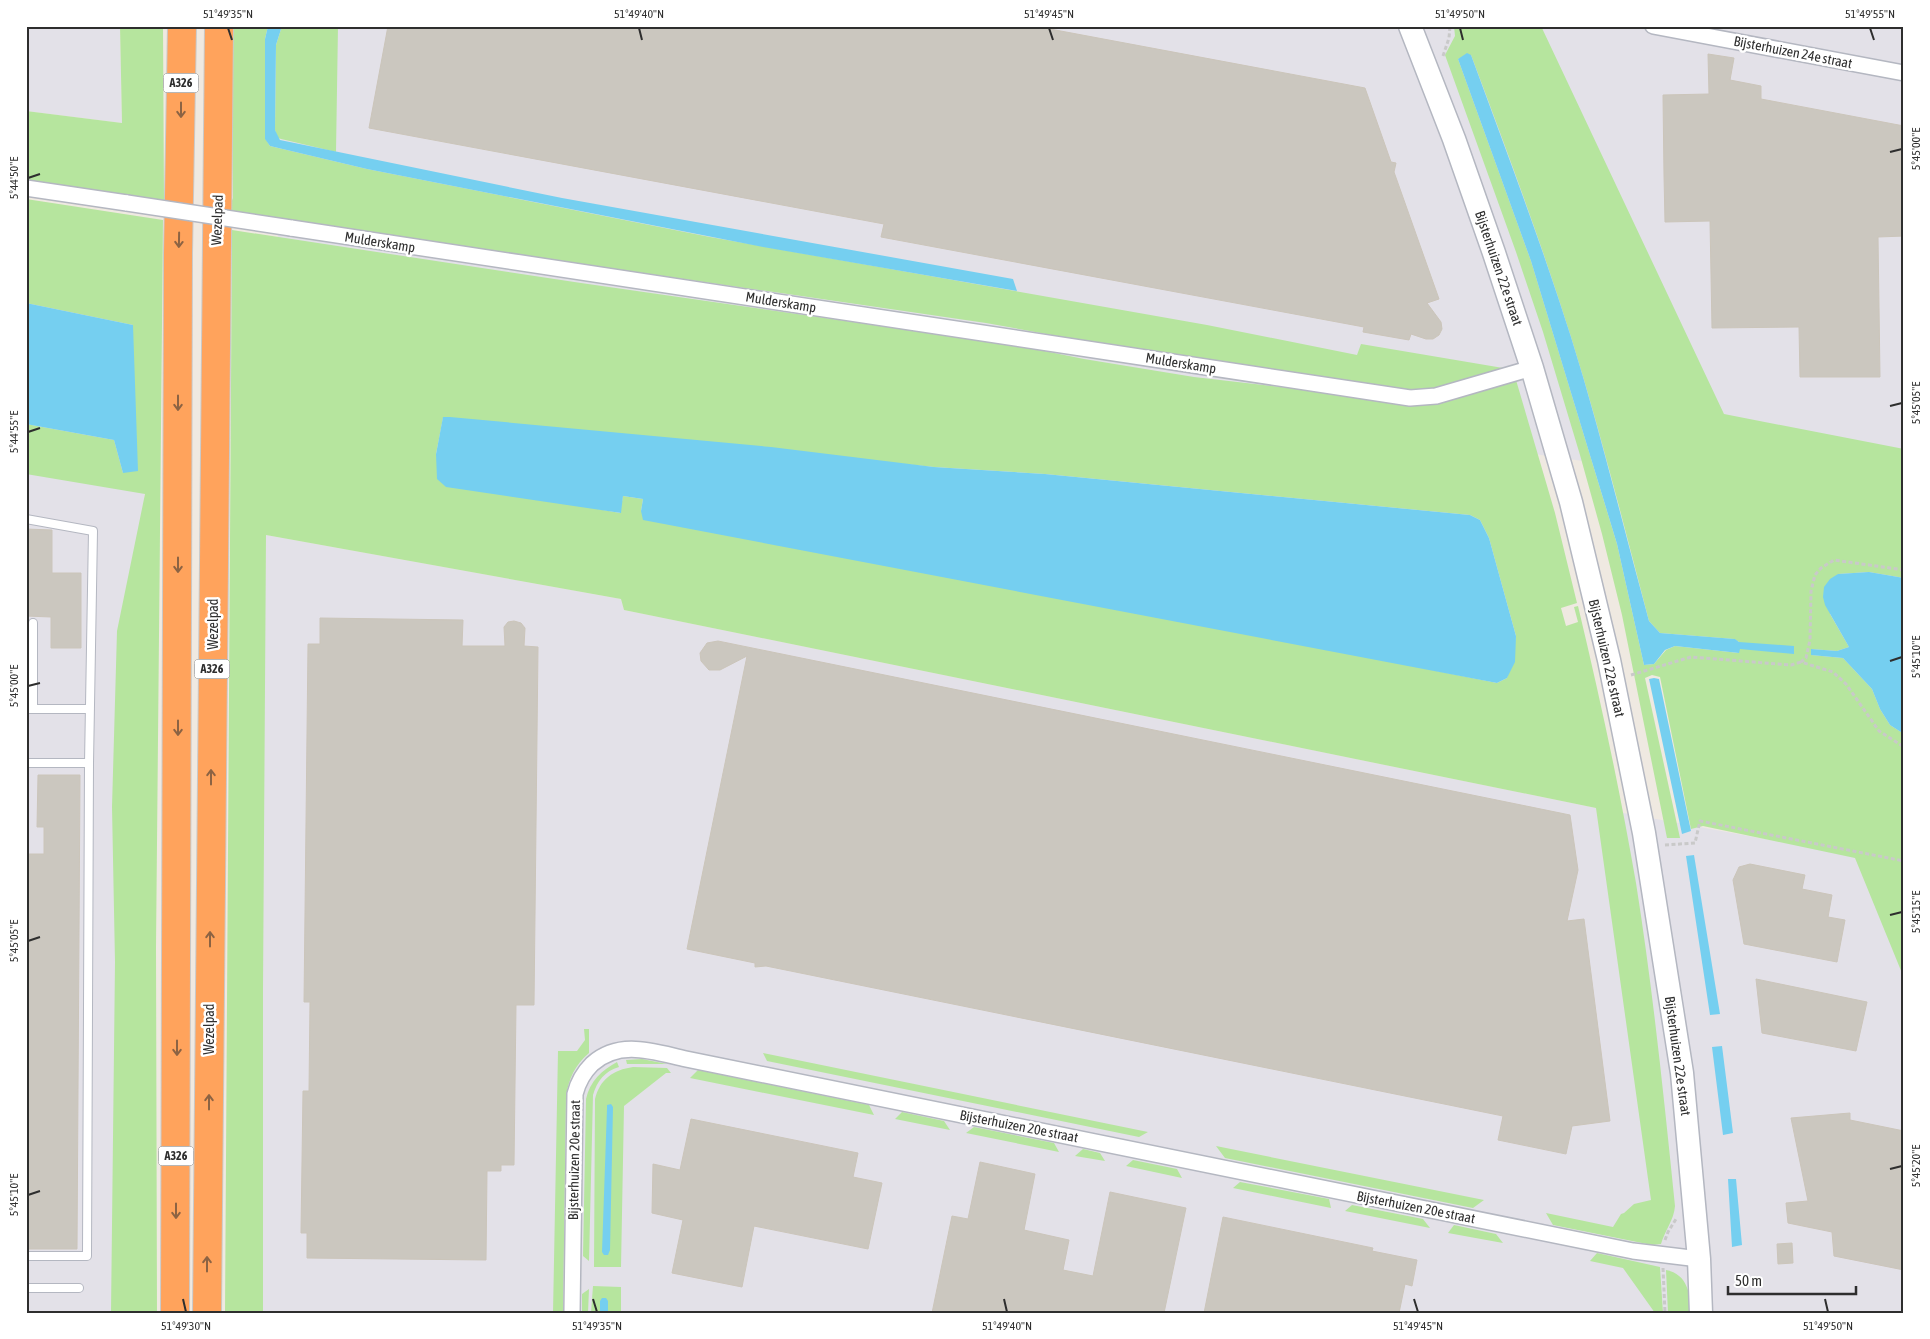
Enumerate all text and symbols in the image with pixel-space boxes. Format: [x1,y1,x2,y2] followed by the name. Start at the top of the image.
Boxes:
[203,7,253,21] text: 51°49'35"N
[614,7,664,21] text: 51°49'40"N
[1024,7,1074,21] text: 51°49'45"N
[1435,7,1485,21] text: 51°49'50"N
[1845,7,1895,21] text: 51°49'55"N
[1732,33,1854,71] street label: Bijsterhuizen 24e straat
[164,74,198,92] road number: A326
[176,102,186,118] one-way arrow
[1909,128,1923,170] text: 5°45'00"E
[7,157,21,199] text: 5°44'50"E
[208,194,226,246] street label: Wezelpad
[1472,208,1526,328] street label: Bijsterhuizen 22e straat
[344,229,417,256] street label: Mulderskamp
[174,232,183,248] one-way arrow
[745,289,818,316] street label: Mulderskamp
[1145,350,1218,377] street label: Mulderskamp
[1909,382,1923,424] text: 5°45'05"E
[173,394,183,411] one-way arrow
[7,411,21,453] text: 5°44'55"E
[173,557,183,573] one-way arrow
[1586,598,1628,718] street label: Bijsterhuizen 22e straat
[205,599,221,649] street label: Wezelpad
[1909,636,1923,678] text: 5°45'10"E
[194,660,230,679] road number: A326
[7,665,21,707] text: 5°45'00"E
[173,720,183,736] one-way arrow
[206,769,216,785] one-way arrow
[1909,891,1923,933] text: 5°45'15"E
[7,920,21,962] text: 5°45'05"E
[205,931,215,948] one-way arrow
[1662,995,1694,1117] street label: Bijsterhuizen 22e straat
[201,1004,217,1054] street label: Wezelpad
[172,1040,182,1056] one-way arrow
[204,1094,214,1110] one-way arrow
[565,1100,583,1220] street label: Bijsterhuizen 20e straat
[958,1107,1080,1145] street label: Bijsterhuizen 20e straat
[1909,1145,1923,1187] text: 5°45'20"E
[158,1146,194,1166] road number: A326
[7,1174,21,1216] text: 5°45'10"E
[1355,1188,1477,1226] street label: Bijsterhuizen 20e straat
[171,1202,181,1219] one-way arrow
[202,1256,212,1272] one-way arrow
[1728,1264,1855,1296] scale bar
[1735,1272,1762,1289] text: 50 m
[161,1319,211,1333] text: 51°49'30"N
[572,1319,622,1333] text: 51°49'35"N
[982,1319,1032,1333] text: 51°49'40"N
[1393,1319,1443,1333] text: 51°49'45"N
[1803,1319,1853,1333] text: 51°49'50"N

